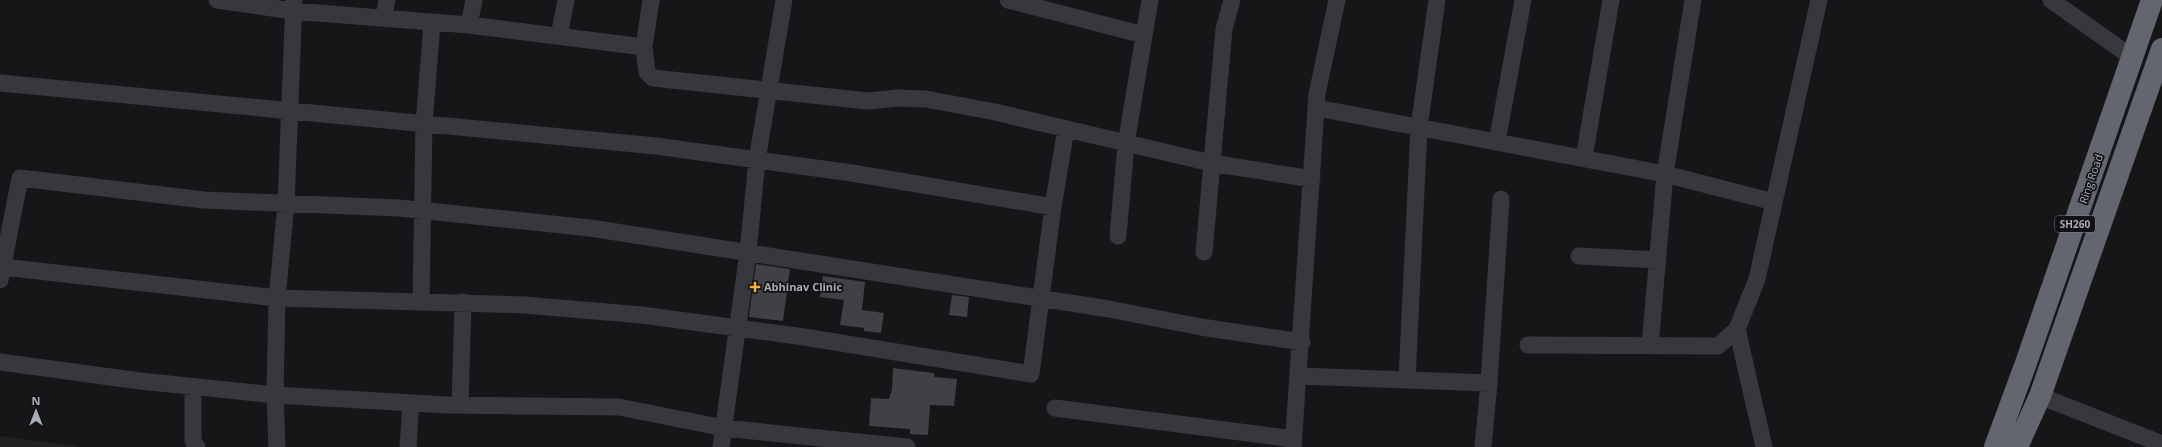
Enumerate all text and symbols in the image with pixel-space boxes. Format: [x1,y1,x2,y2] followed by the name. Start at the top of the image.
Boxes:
[2075,152,2106,206] street label: Ring Road
[2055,216,2095,232] road number: SH260
[764,279,842,294] place label: Abhinav Clinic
[749,281,761,293] marker: Abhinav Clinic
[16,391,56,431] north arrow
[32,393,40,408] text: N

